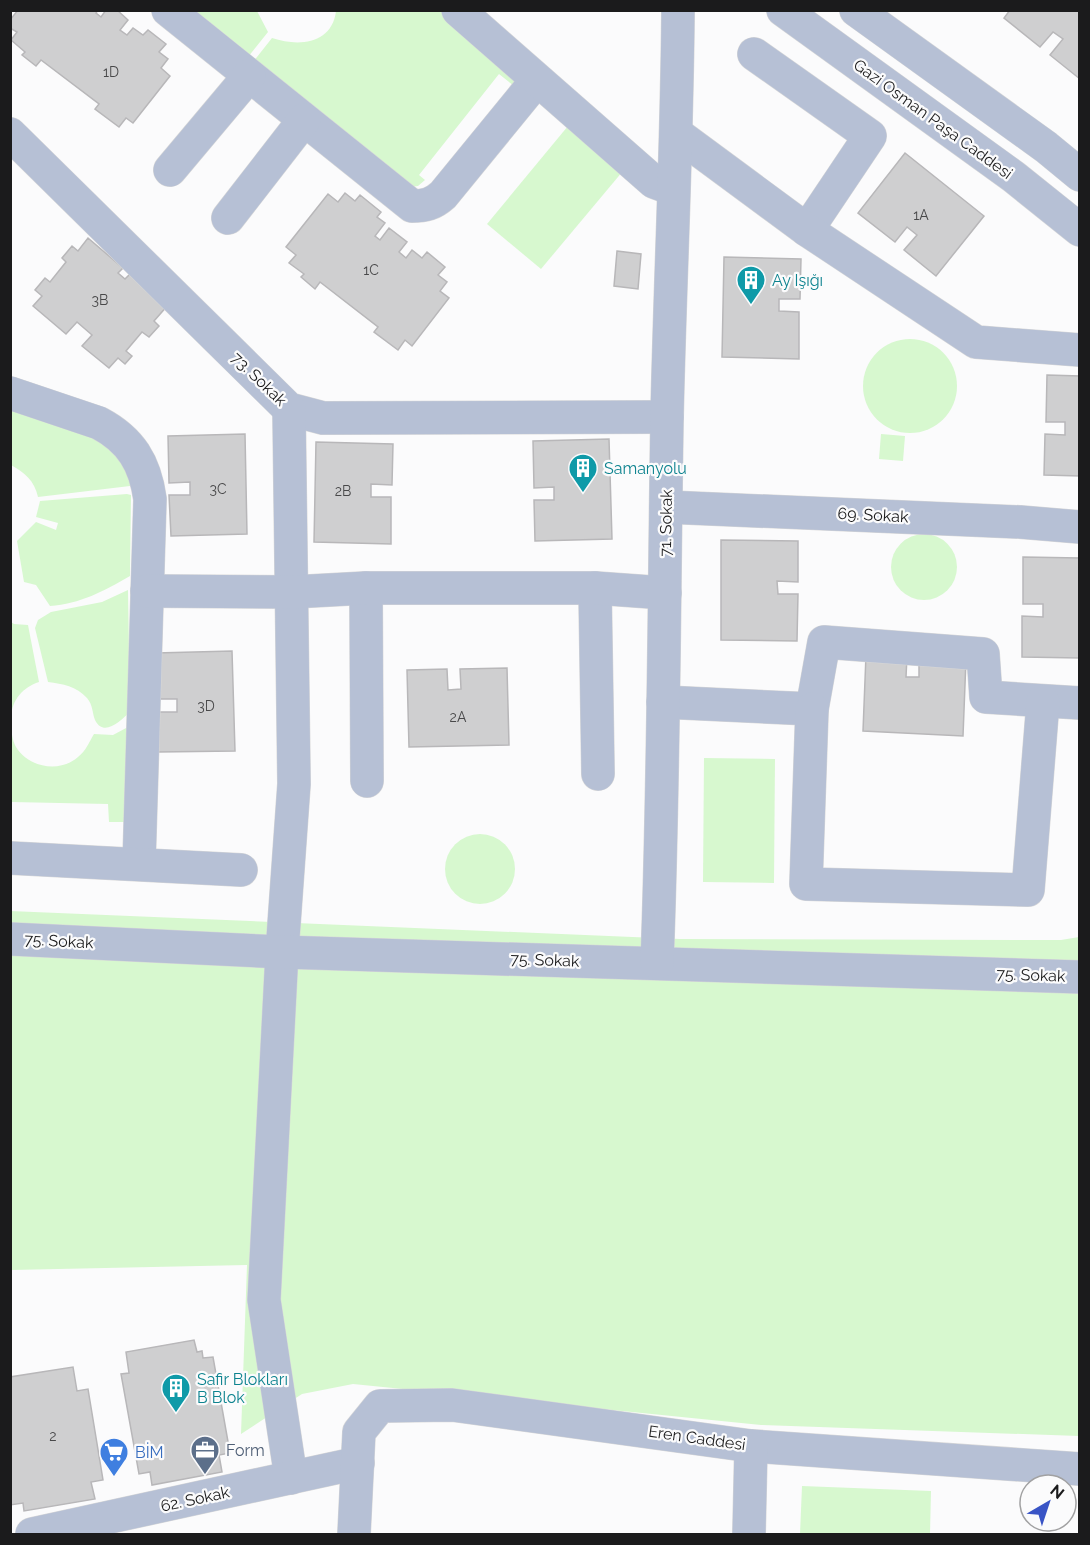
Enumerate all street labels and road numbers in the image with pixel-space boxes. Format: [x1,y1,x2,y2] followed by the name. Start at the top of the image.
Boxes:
[850,55,1016,183] street label: Gazi Osman Paşa Caddesi
[228,348,291,410] street label: 73. Sokak
[656,489,676,557] street label: 71. Sokak
[837,504,909,526] street label: 69. Sokak
[24,930,94,952] street label: 75. Sokak
[510,949,580,971] street label: 75. Sokak
[996,964,1066,986] street label: 75. Sokak
[647,1422,747,1454] street label: Eren Caddesi
[159,1482,232,1516] street label: 62. Sokak

